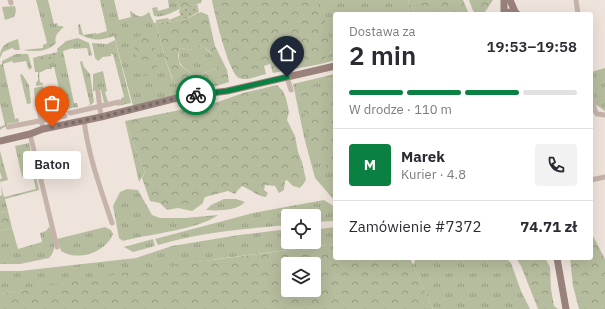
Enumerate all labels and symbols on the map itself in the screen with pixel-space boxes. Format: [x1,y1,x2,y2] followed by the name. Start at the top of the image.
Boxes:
[270,36,304,77] pin
[176,75,216,115] courier
[35,86,69,127] pin
[23,151,81,179] callout: Baton

